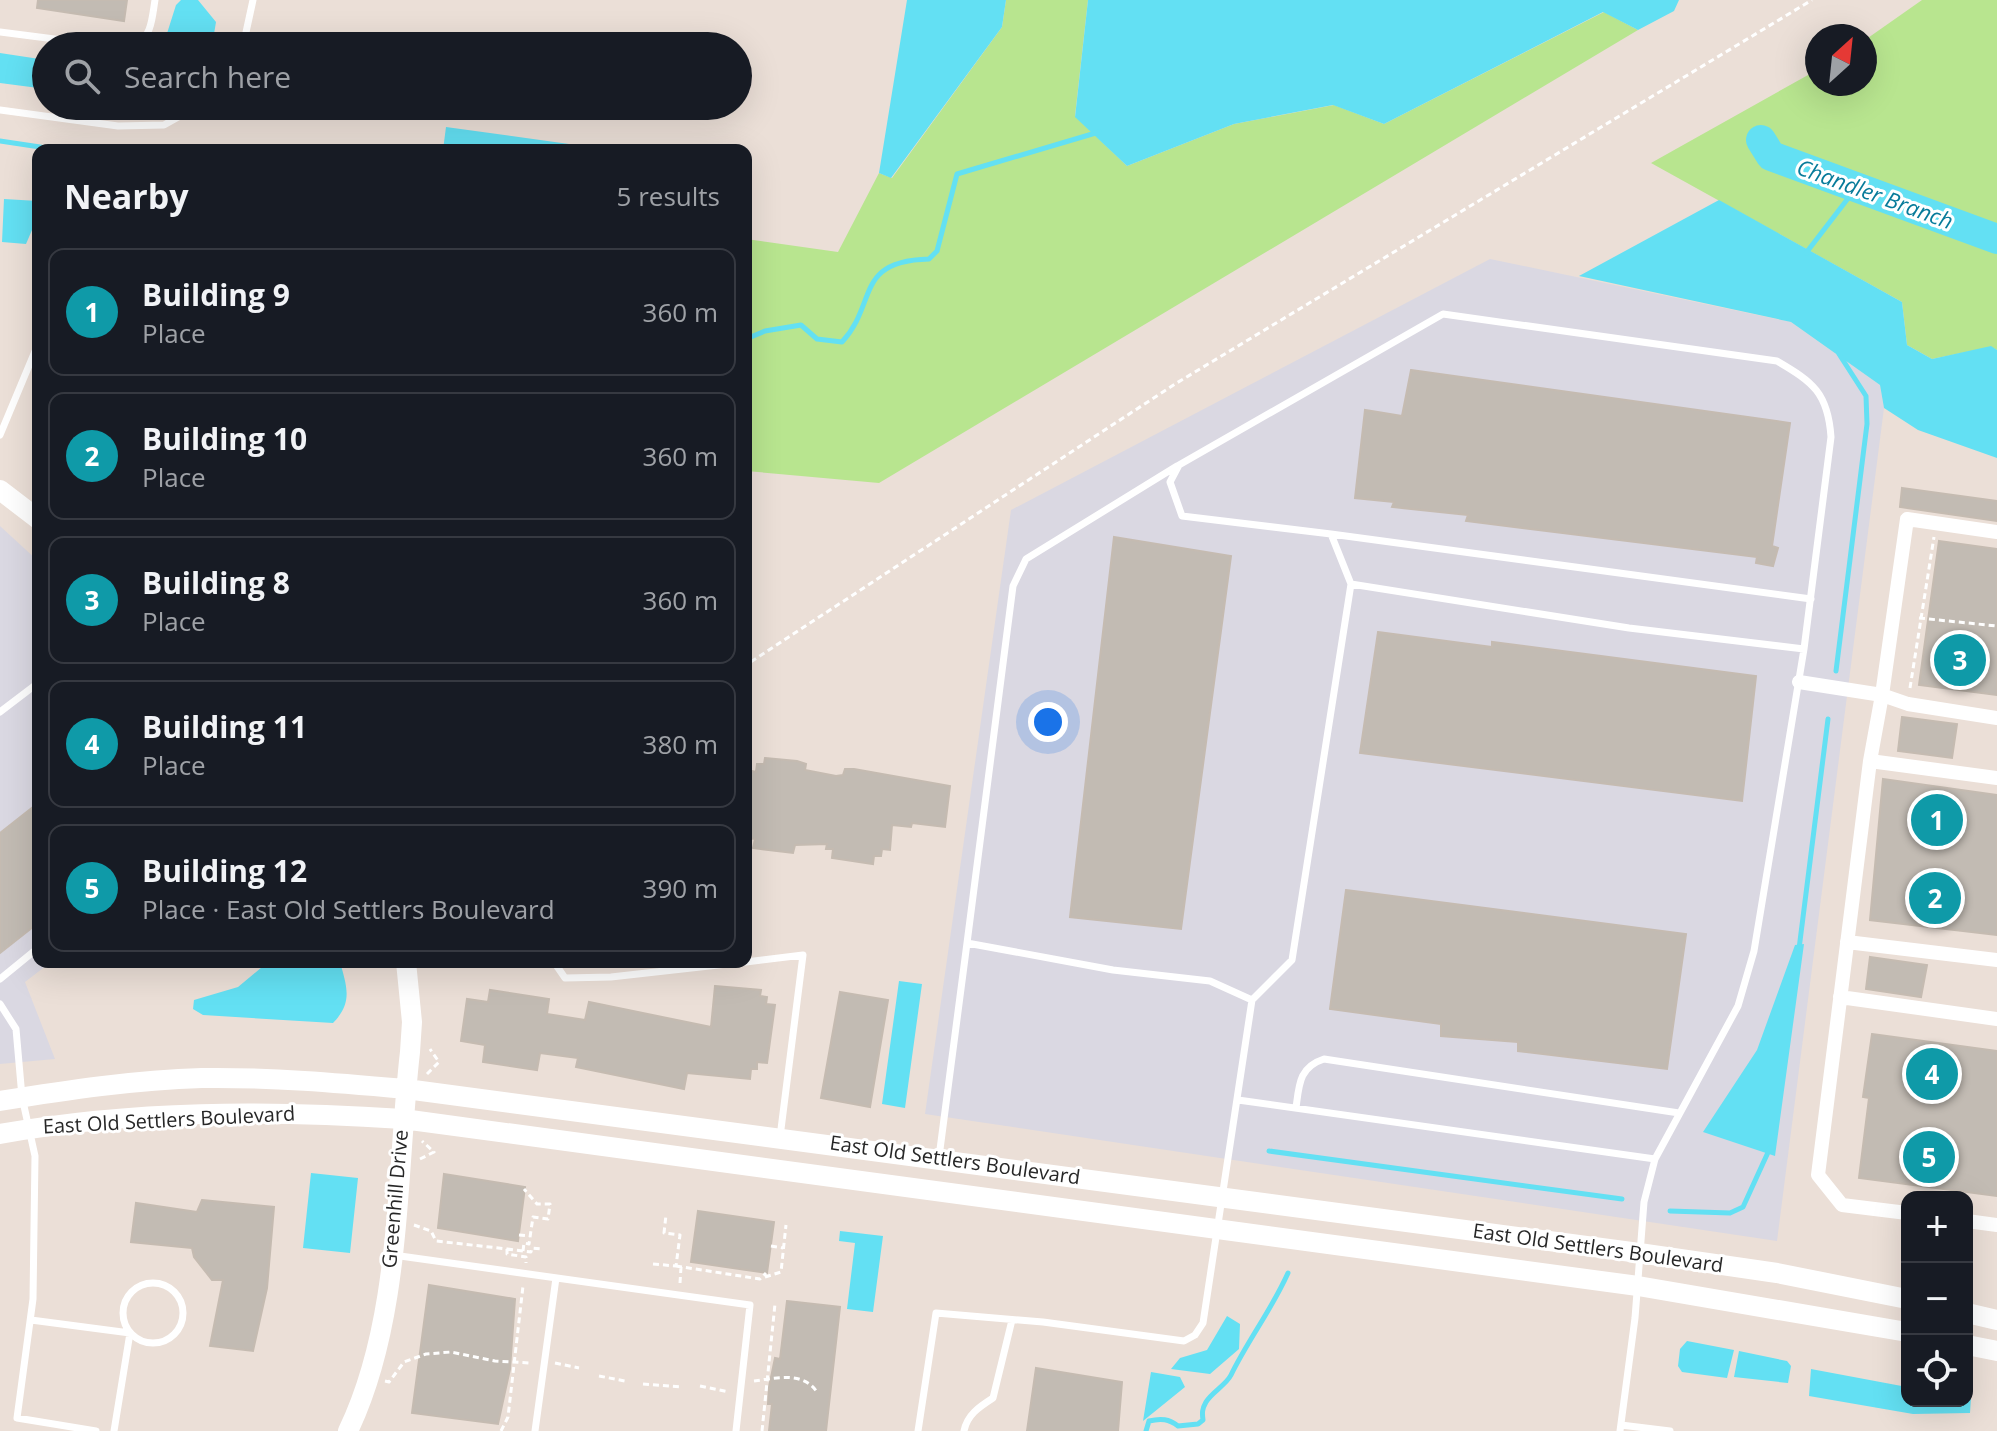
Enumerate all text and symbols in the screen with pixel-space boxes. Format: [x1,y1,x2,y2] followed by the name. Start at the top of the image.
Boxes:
[1805,24,1877,96] north arrow
[32,32,752,120] search box
[60,54,104,98] icon: search
[124,56,291,97] text: Search here
[1793,151,1958,235] water label: Chandler Branch
[64,173,189,219] text: Nearby
[617,178,720,214] text: 5 results
[142,274,290,315] text: Building 9
[85,294,99,330] text: 1
[643,294,718,330] text: 360 m
[142,315,206,351] text: Place
[142,418,307,459] text: Building 10
[85,438,99,474] text: 2
[643,438,718,474] text: 360 m
[142,459,206,495] text: Place
[142,562,290,603] text: Building 8
[85,582,99,618] text: 3
[643,582,718,618] text: 360 m
[142,603,206,639] text: Place
[1934,630,1986,690] pin: 3
[1028,702,1068,742] your location
[142,706,307,747] text: Building 11
[85,726,99,762] text: 4
[643,726,718,762] text: 380 m
[142,747,206,783] text: Place
[1911,790,1963,850] pin: 1
[142,850,307,891] text: Building 12
[1909,868,1961,928] pin: 2
[85,870,99,906] text: 5
[643,870,718,906] text: 390 m
[142,891,555,927] text: Place · East Old Settlers Boulevard
[1906,1044,1958,1104] pin: 4
[42,1099,296,1140] street label: East Old Settlers Boulevard
[1903,1127,1955,1187] pin: 5
[375,1129,414,1269] street label: Greenhill Drive
[828,1129,1082,1190] street label: East Old Settlers Boulevard
[1901,1191,1973,1407] map controls
[1901,1191,1973,1263] button: +
[1471,1217,1725,1278] street label: East Old Settlers Boulevard
[1901,1263,1973,1335] button: −
[1901,1335,1973,1407] button: locate

